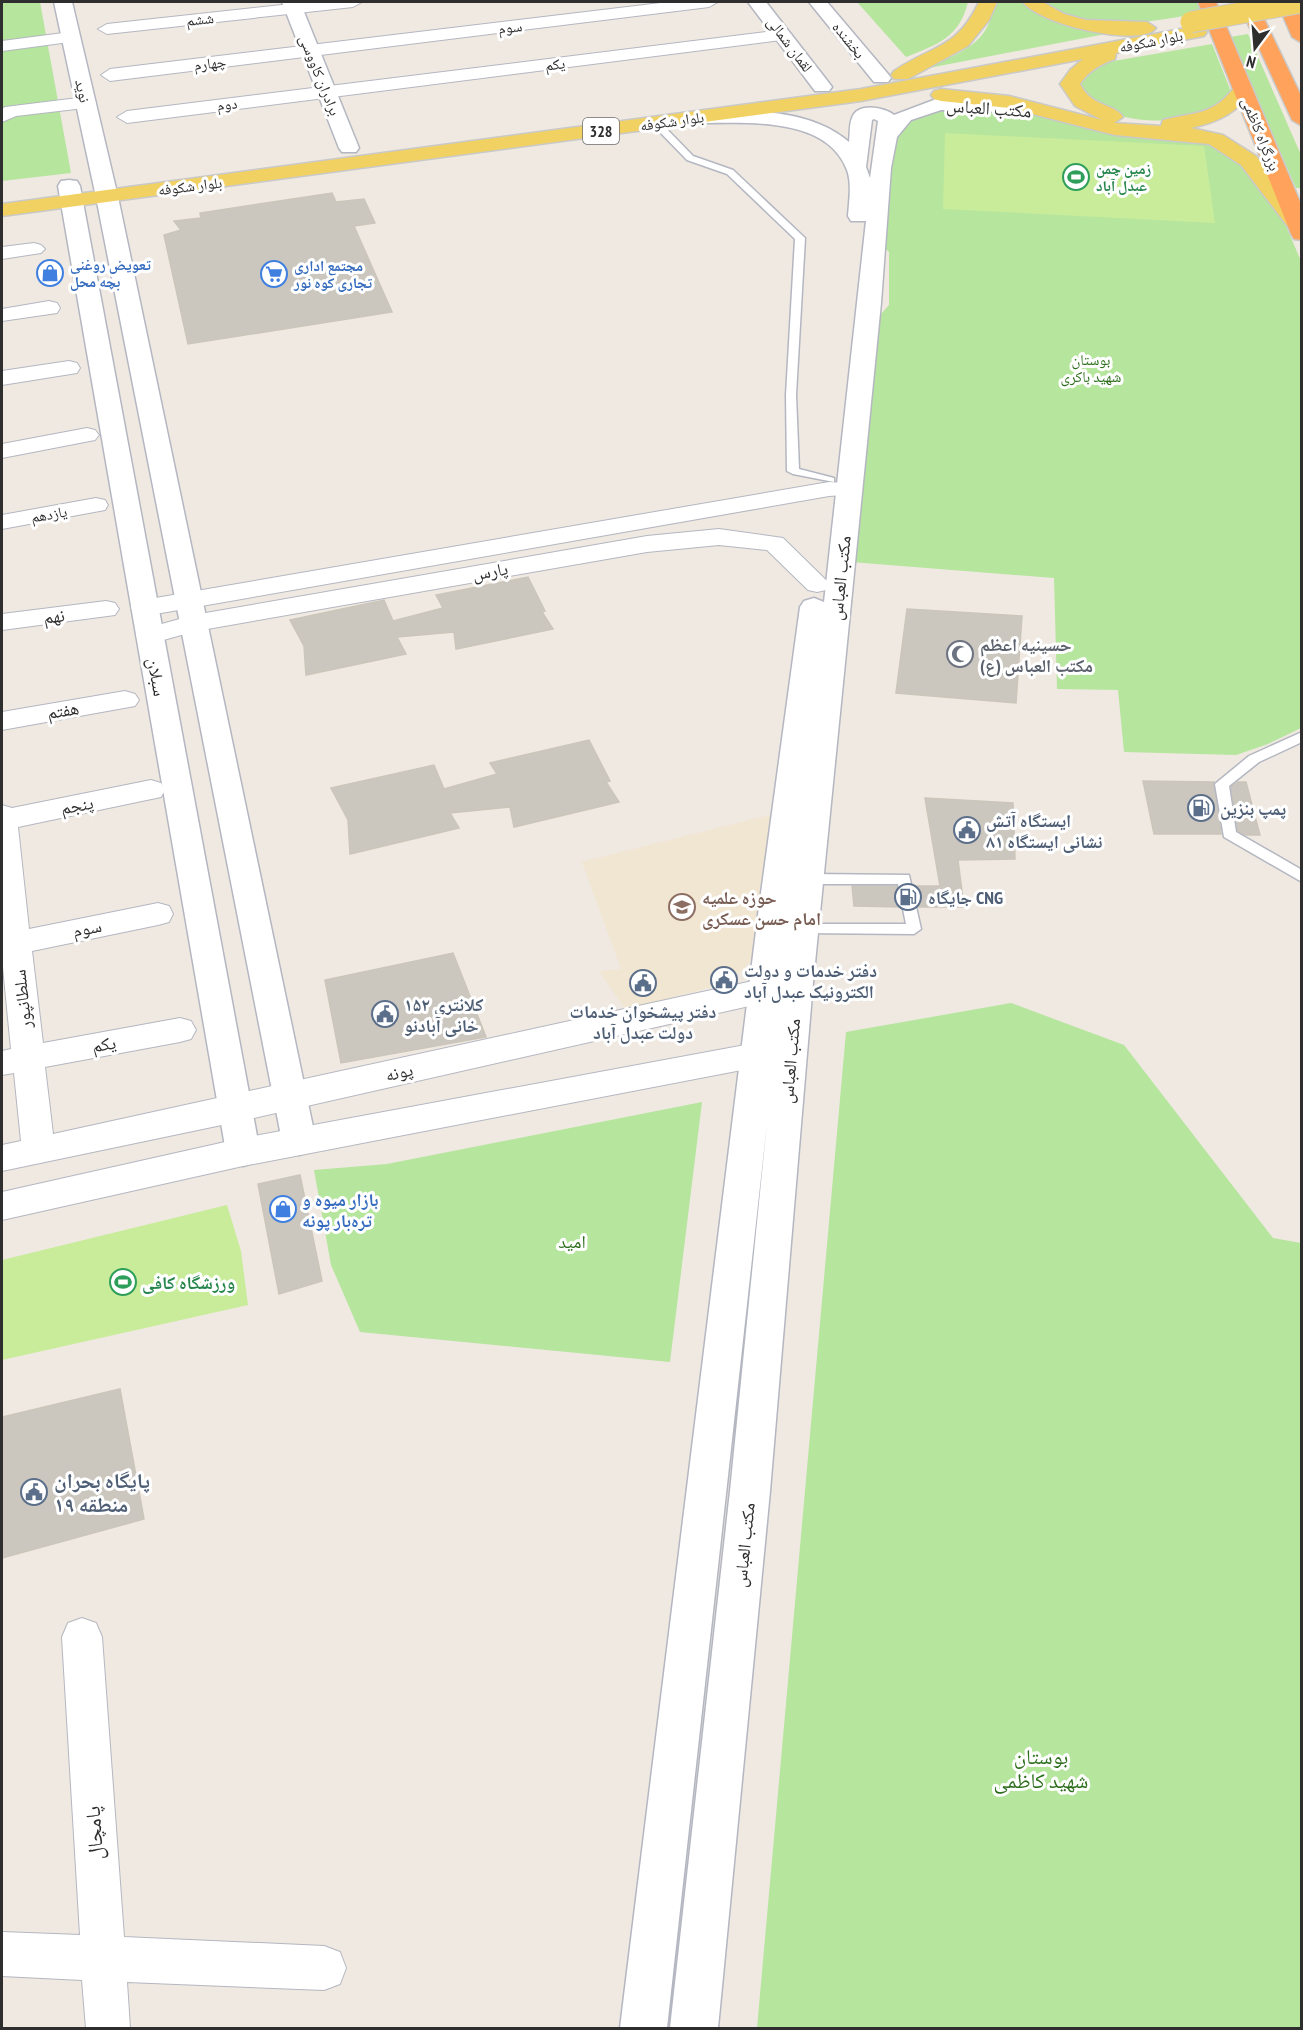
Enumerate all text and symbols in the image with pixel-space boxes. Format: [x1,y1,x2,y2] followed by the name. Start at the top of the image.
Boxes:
[185,8,215,31] street label: ششم
[762,13,817,76] street label: لقمان شمالی
[497,16,523,39] street label: سوم
[829,18,869,62] street label: بخشنده
[1225,18,1285,78] north arrow
[1118,26,1184,56] street label: بلوار شکوفه
[294,32,345,119] street label: برادران کاووسی
[193,52,228,75] street label: چهارم
[1244,52,1258,73] text: N
[544,53,566,76] street label: یکم
[71,77,95,105] street label: نوید
[216,93,238,116] street label: دوم
[946,94,1032,122] street label: مکتب العباس
[1237,94,1284,174] street label: بزرگراه کاظمی
[639,107,705,135] street label: بلوار شکوفه
[583,118,619,144] road number: 328
[1096,159,1151,195] place label: زمین چمن عبدل آباد
[1061,162,1091,192] sports icon: زمین چمن عبدل آباد
[157,173,223,199] street label: بلوار شکوفه
[70,255,151,291] place label: تعویض روغنی بچه محل
[293,256,372,292] place label: مجتمع اداری تجاری کوه نور
[35,258,65,288] shop icon: تعویض روغنی بچه محل
[259,259,289,289] supermarket icon: مجتمع اداری تجاری کوه نور
[1061,350,1121,387] park label: بوستان شهید باکری
[29,501,69,528] street label: یازدهم
[824,534,856,622] street label: مکتب العباس
[470,557,510,586] street label: پارس
[42,603,66,630] street label: نهم
[980,633,1093,677] place label: حسینیه اعظم مکتب العباس (ع)
[945,639,975,669] mosque icon: حسینیه اعظم مکتب العباس (ع)
[142,656,172,698] street label: سبلان
[45,696,81,725] street label: هفتم
[59,791,96,820] street label: پنجم
[1186,793,1216,823] fuel station icon: پمپ بنزین
[1220,797,1286,820] place label: پمپ بنزین
[986,809,1103,853] place label: ایستگاه آتش نشانی ایستگاه ۸۱
[952,815,982,845] public building icon: ایستگاه آتش نشانی ایستگاه ۸۱
[893,882,923,912] fuel station icon: جایگاه CNG
[702,886,821,931] place label: حوزه علمیه امام حسن عسکری
[928,886,1003,909] place label: جایگاه CNG
[667,892,697,922] school or university icon: حوزه علمیه امام حسن عسکری
[71,914,104,943] street label: سوم
[744,959,877,1003] place label: دفتر خدمات و دولت الکترونیک عبدل آباد
[709,965,739,995] public building icon: دفتر خدمات و دولت الکترونیک عبدل آباد
[7,968,37,1031] street label: سلطانپور
[628,968,658,998] public building icon: دفتر پیشخوان خدمات دولت عبدل آباد
[404,993,483,1037] place label: کلانتری ۱۵۲ خانی آبادنو
[370,999,400,1029] public building icon: کلانتری ۱۵۲ خانی آبادنو
[570,1000,717,1044] place label: دفتر پیشخوان خدمات دولت عبدل آباد
[775,1018,805,1104] street label: مکتب العباس
[90,1031,118,1058] street label: یکم
[383,1058,415,1086] street label: پونه
[302,1188,379,1232] place label: بازار میوه و تره‌بار پونه
[268,1194,298,1224] shop icon: بازار میوه و تره‌بار پونه
[558,1230,586,1253] park label: امید
[108,1267,138,1297] sports icon: ورزشگاه کافی
[142,1271,235,1294] place label: ورزشگاه کافی
[54,1467,150,1518] place label: پایگاه بحران منطقه ۱۹
[19,1477,49,1507] public building icon: پایگاه بحران منطقه ۱۹
[728,1501,760,1589] street label: مکتب العباس
[994,1743,1088,1794] park label: بوستان شهید کاظمی
[79,1805,109,1861] street label: پامچال

